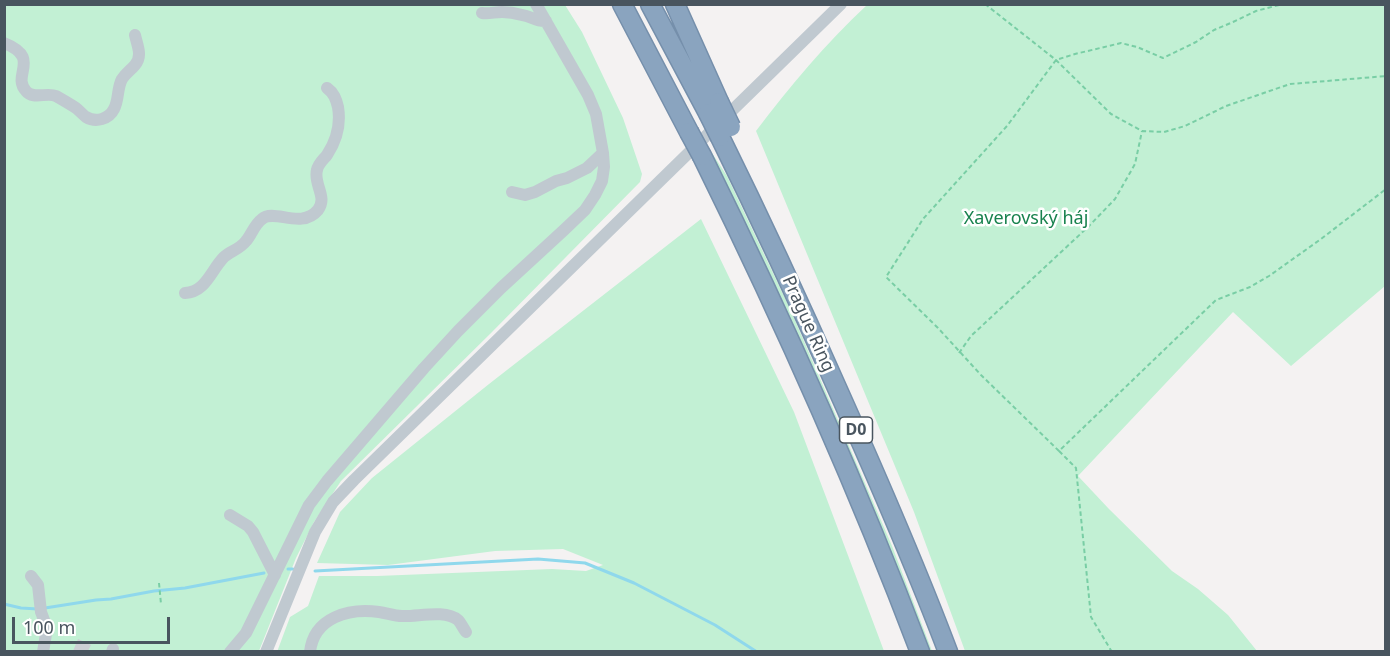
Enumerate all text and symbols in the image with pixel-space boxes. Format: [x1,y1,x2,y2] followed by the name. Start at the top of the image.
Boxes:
[964,208,1088,230] park label: Xaverovský háj
[777,273,839,375] street label: Prague Ring
[840,417,872,443] road number: D0
[15,605,172,643] scale bar
[23,615,75,639] text: 100 m

